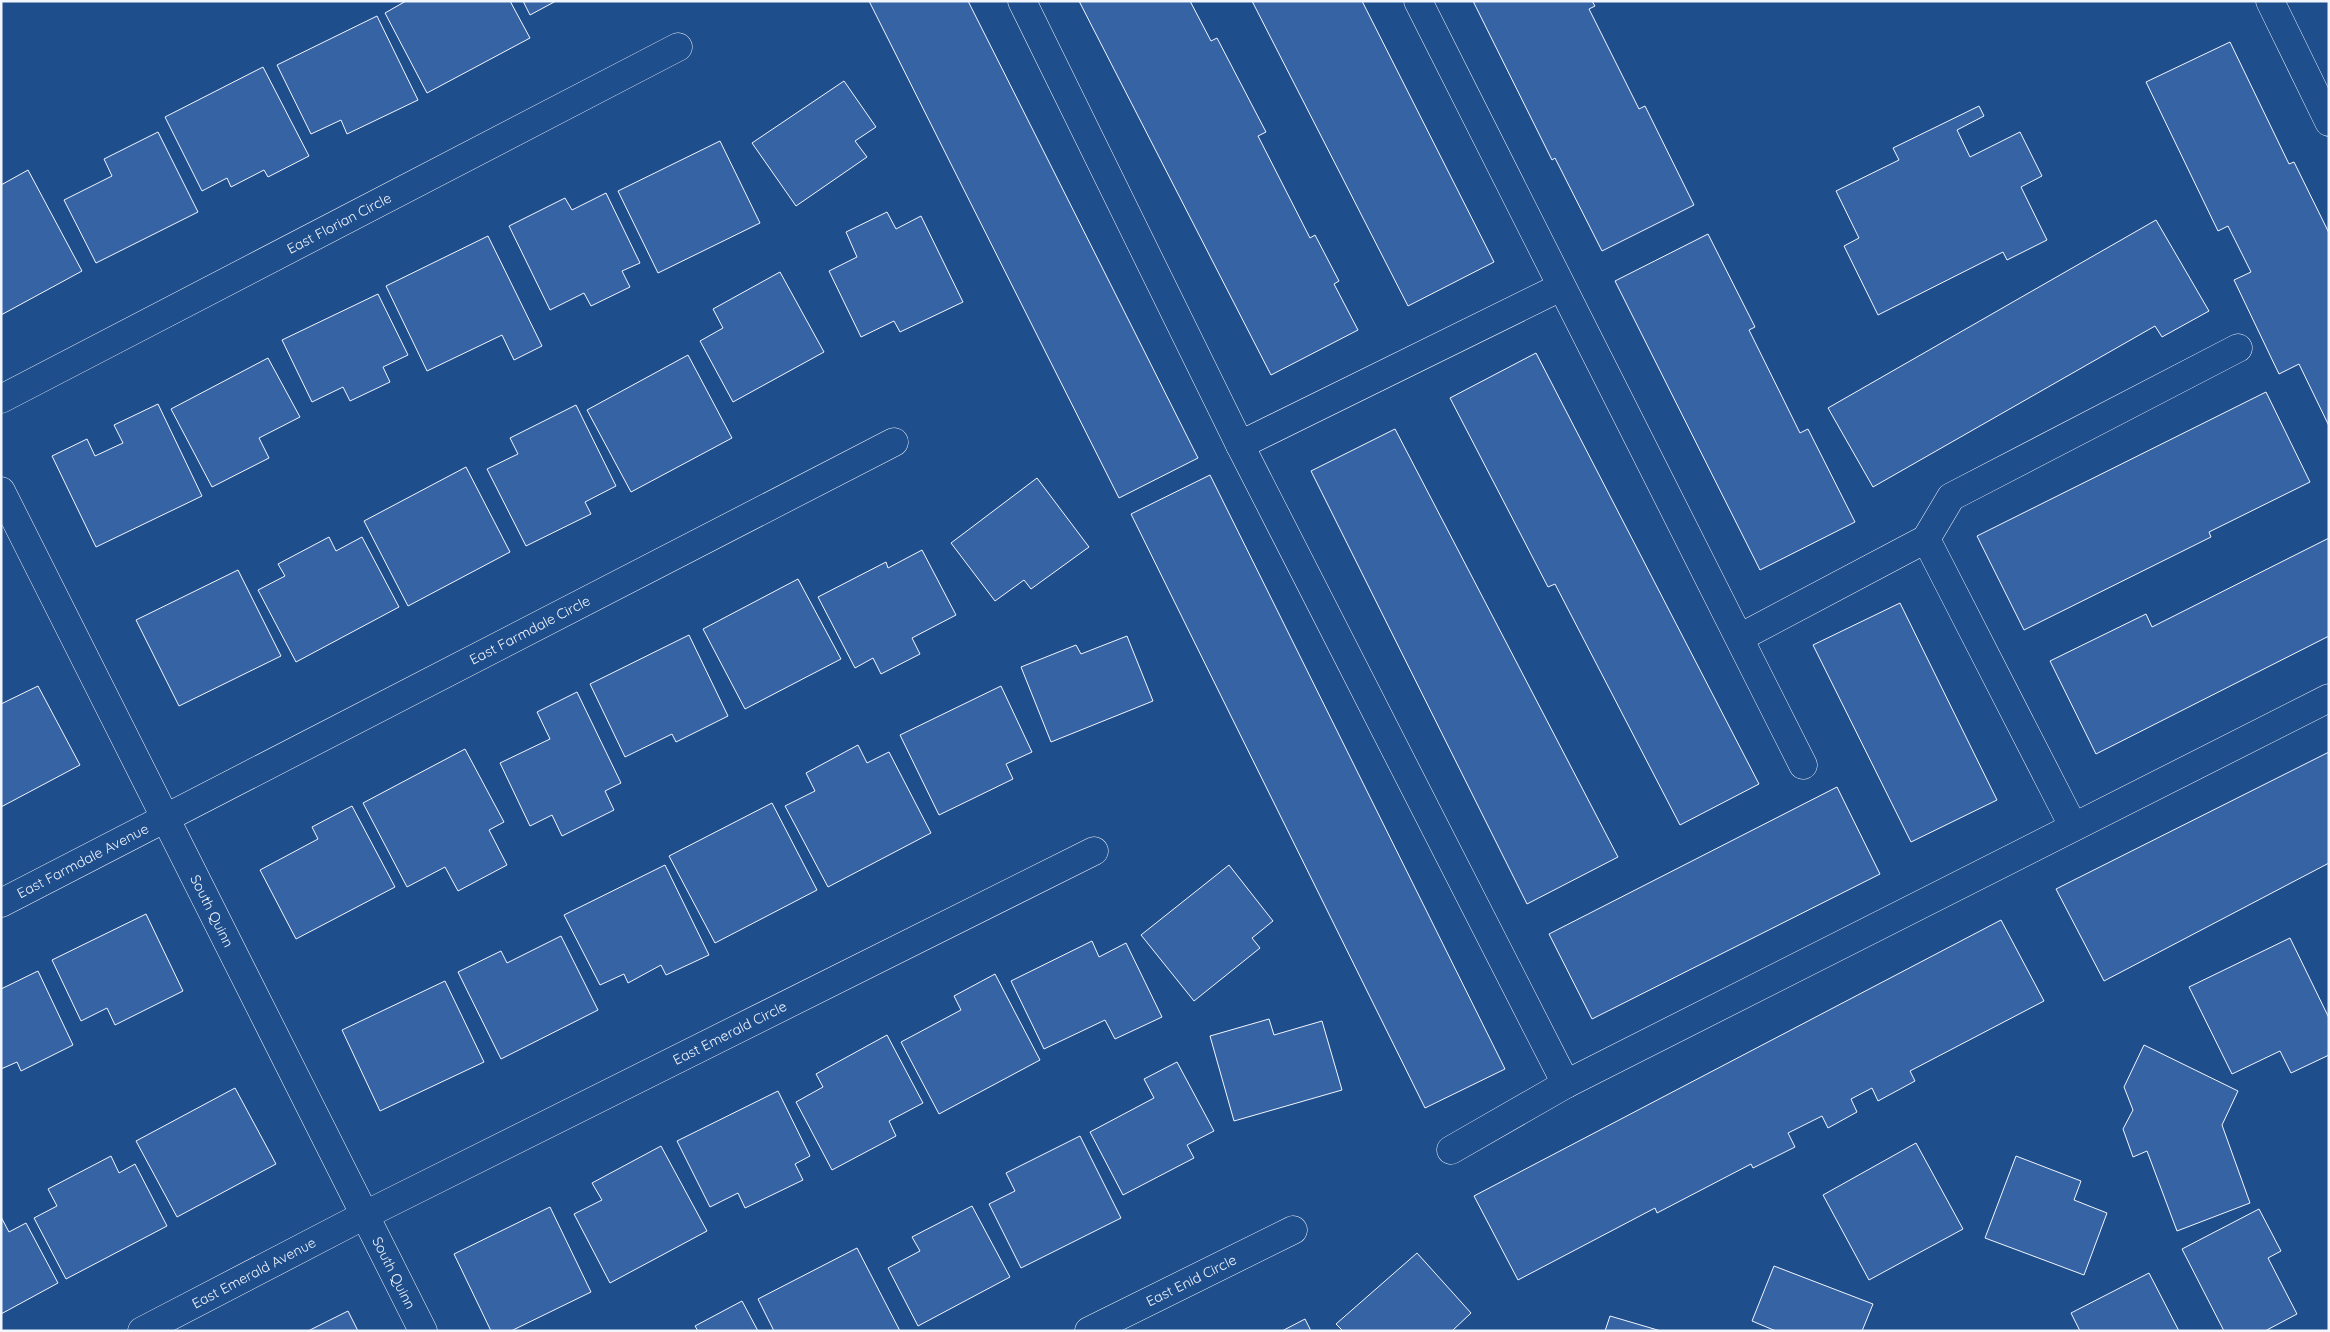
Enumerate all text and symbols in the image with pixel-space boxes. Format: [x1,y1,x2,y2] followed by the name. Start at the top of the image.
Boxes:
[284,189,394,258] street label: East Florian Circle
[466,591,593,669] street label: East Farmdale Circle
[14,819,152,902] street label: East Farmdale Avenue
[186,872,238,950] street label: South Quinn
[670,997,790,1069] street label: East Emerald Circle
[189,1233,319,1313] street label: East Emerald Avenue
[368,1234,420,1312] street label: South Quinn
[1143,1250,1239,1310] street label: East Enid Circle

